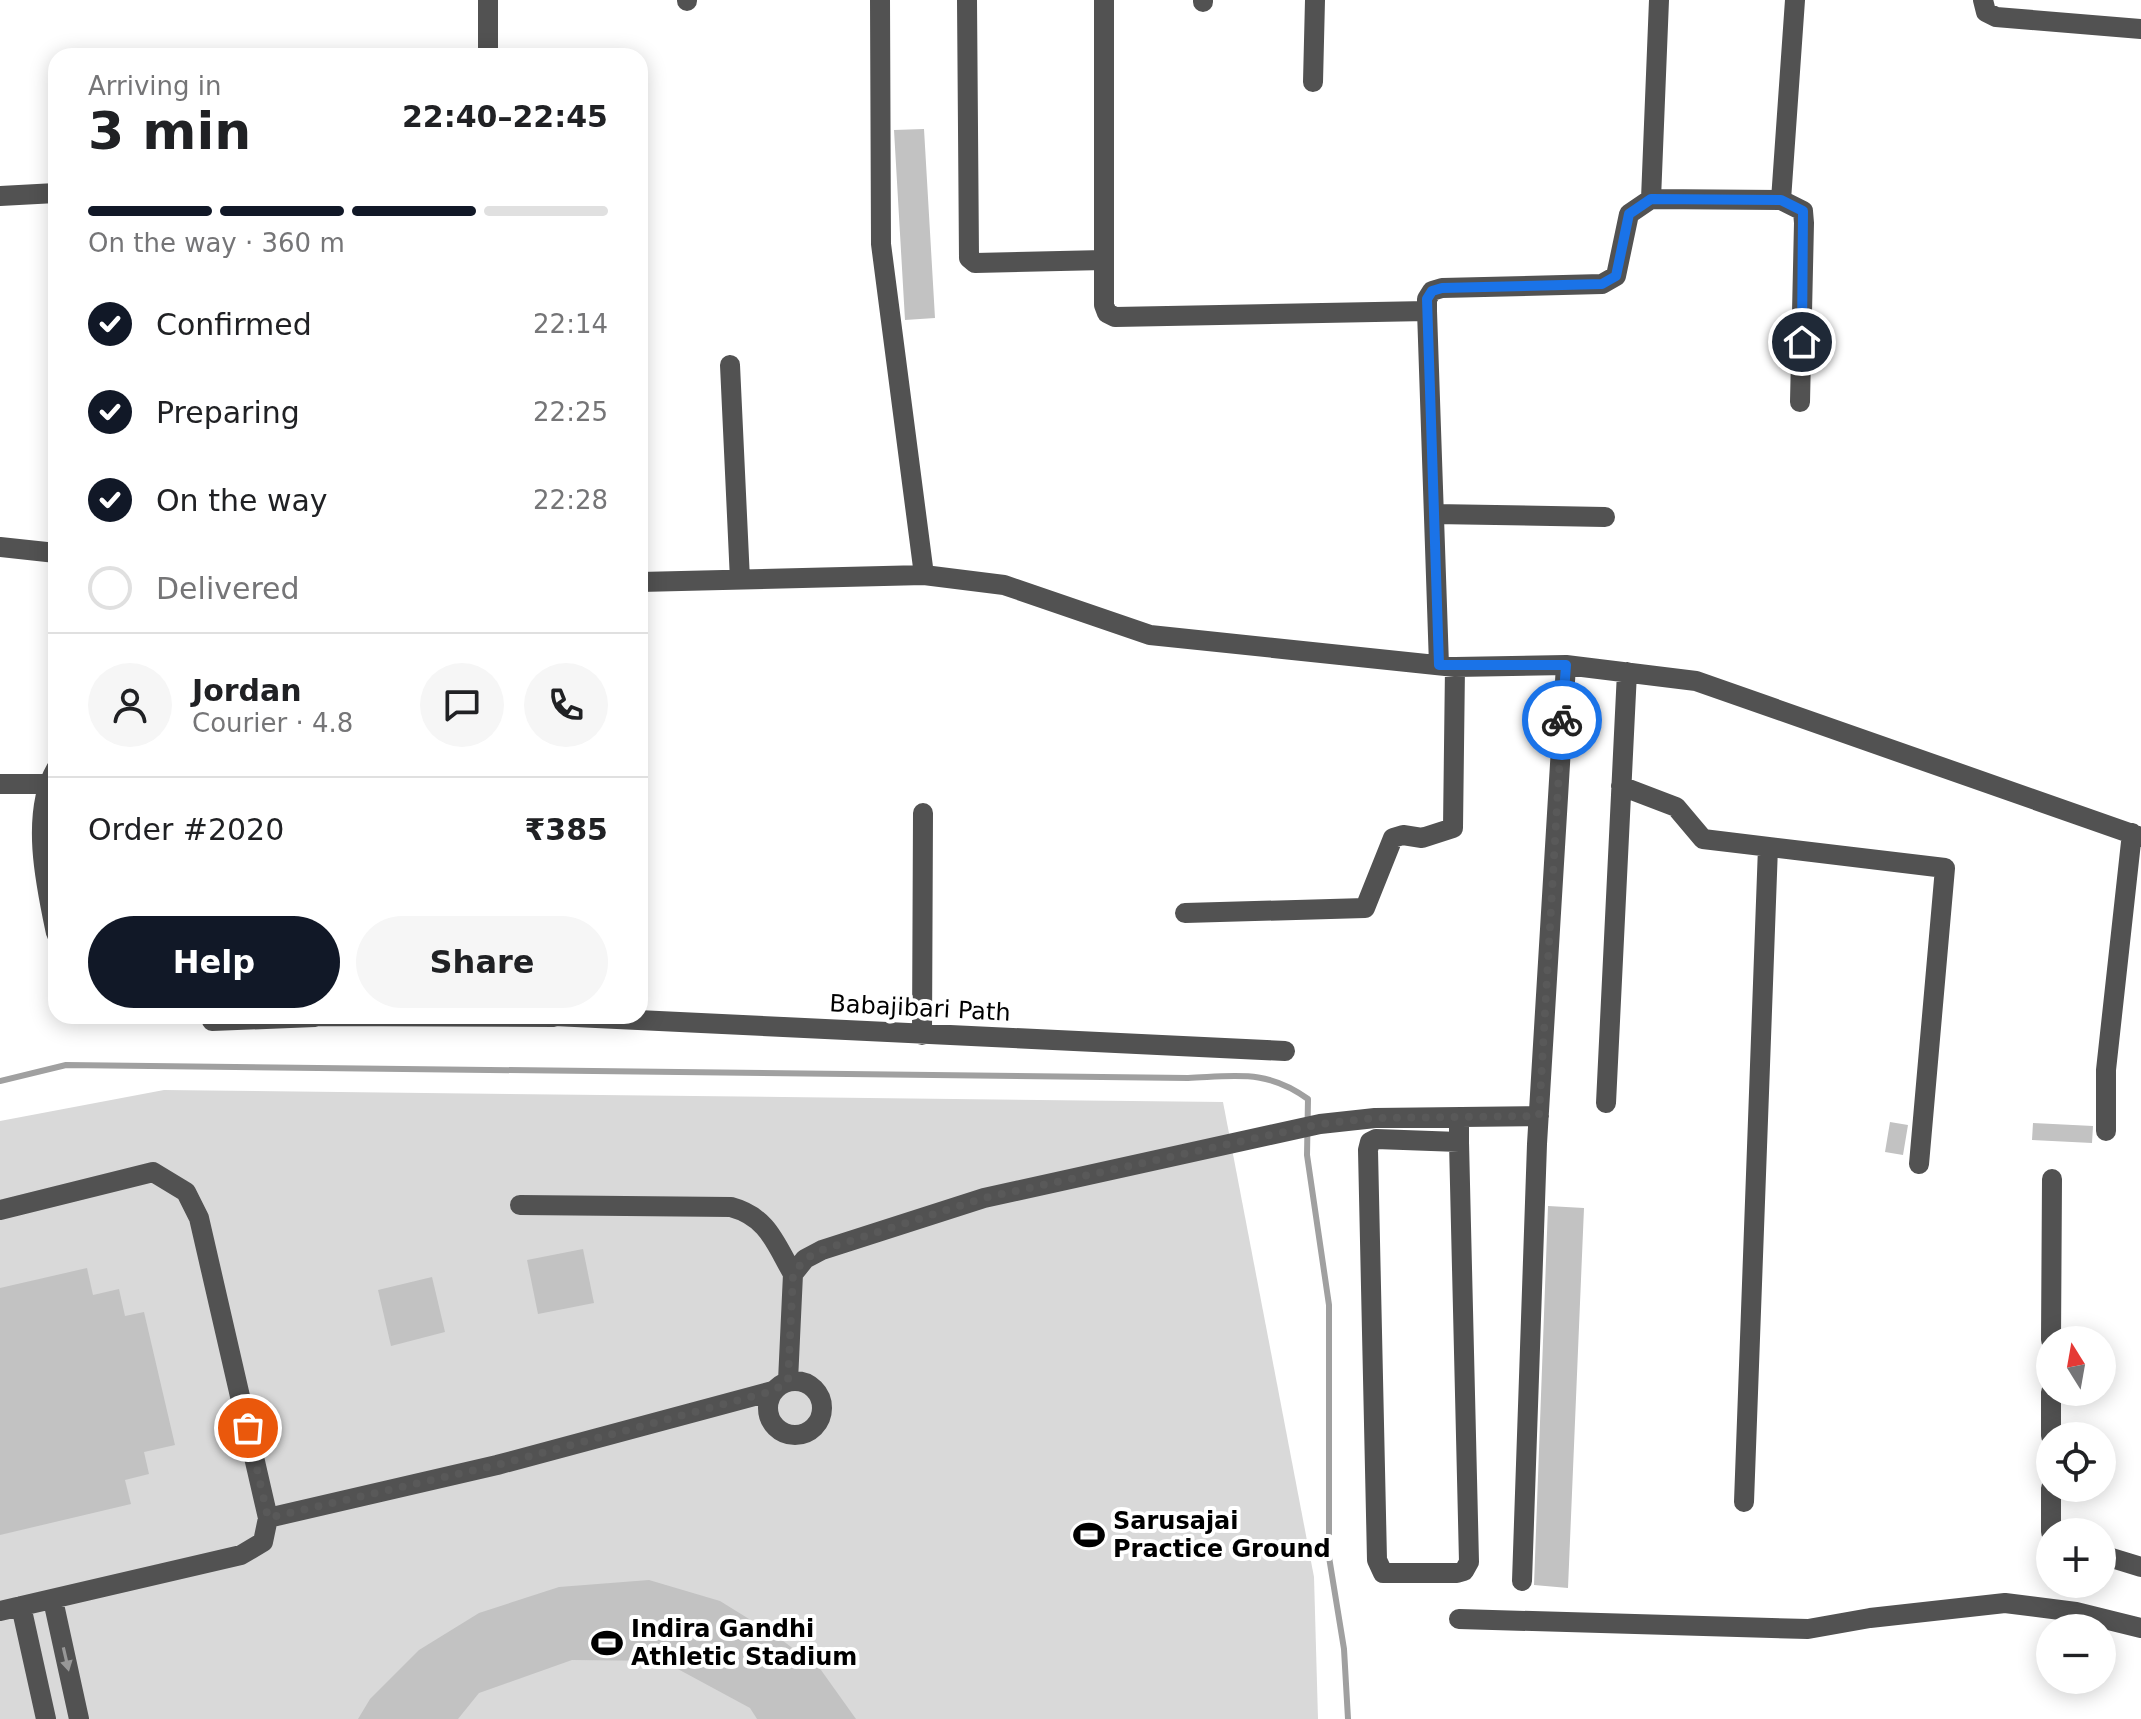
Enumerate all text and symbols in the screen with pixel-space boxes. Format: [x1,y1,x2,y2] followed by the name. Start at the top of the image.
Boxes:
[88,71,222,101] text: Arriving in
[402,99,608,134] text: 22:40–22:45
[88,101,251,161] text: 3 min
[88,228,345,258] text: On the way · 360 m
[88,302,132,346] icon: check
[156,307,312,342] text: Confirmed
[1768,308,1836,376] pin
[533,309,608,339] text: 22:14
[1780,320,1824,364] icon: home
[88,390,132,434] icon: check
[156,395,300,430] text: Preparing
[533,397,608,427] text: 22:25
[88,478,132,522] icon: check
[156,483,328,518] text: On the way
[533,485,608,515] text: 22:28
[156,571,300,606] text: Delivered
[88,663,172,747] button: person
[420,663,504,747] button: chat
[524,663,608,747] button: phone
[192,673,302,708] text: Jordan
[1522,680,1602,760] courier
[1540,698,1584,742] icon: bike
[192,708,353,738] text: Courier · 4.8
[88,812,284,847] text: Order #2020
[525,812,608,847] text: ₹385
[88,916,340,1008] button: Help
[356,916,608,1008] button: Share
[829,989,1011,1027] street label: Babajibari Path
[2036,1326,2116,1406] north arrow
[2036,1326,2116,1694] map controls
[214,1394,282,1462] pin
[226,1406,270,1450] icon: bag
[2036,1422,2116,1502] button: locate
[1113,1507,1331,1563] place label: Sarusajai Practice Ground
[1072,1518,1106,1552] sports icon: Sarusajai Practice Ground
[2036,1518,2116,1598] button: +
[2036,1614,2116,1694] button: −
[631,1615,857,1671] place label: Indira Gandhi Athletic Stadium
[590,1626,624,1660] sports icon: Indira Gandhi Athletic Stadium
[60,1647,73,1672] one-way arrow

